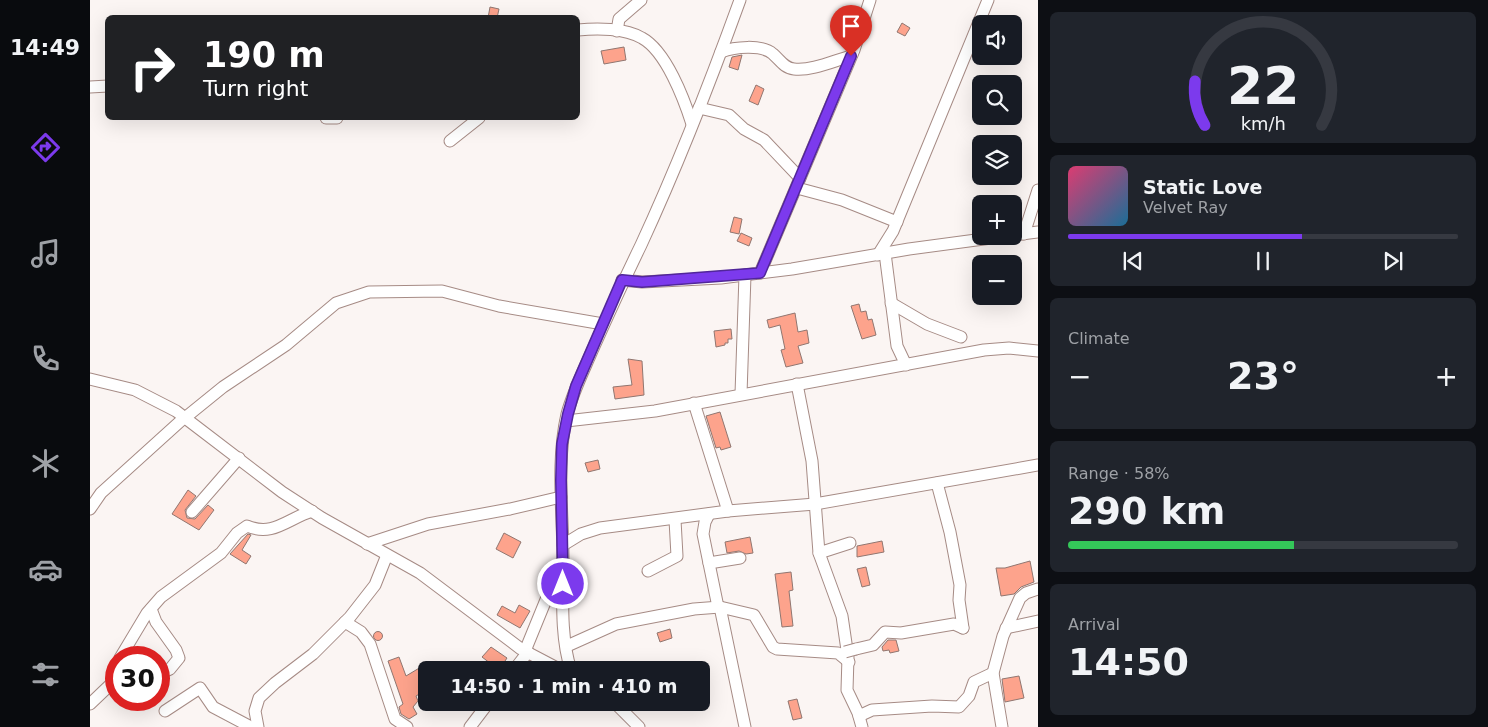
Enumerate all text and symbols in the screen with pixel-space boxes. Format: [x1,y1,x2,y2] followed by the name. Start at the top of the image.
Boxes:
[830,5,872,56] pin
[837,12,865,40] icon: arrive
[972,15,1022,305] map controls
[972,15,1022,65] button: sound
[10,35,80,60] text: 14:49
[120,35,185,100] icon: right
[203,35,325,75] text: 190 m
[1227,56,1299,116] text: 22
[972,75,1022,125] button: search
[203,76,308,101] text: Turn right
[1240,113,1286,134] text: km/h
[28,130,63,165] icon: directions
[972,135,1022,185] button: layers
[1143,176,1263,198] text: Static Love
[972,195,1022,245] button: +
[1143,198,1228,217] text: Velvet Ray
[28,236,63,271] icon: music
[1119,247,1147,275] icon: previous
[1249,247,1277,275] icon: pause
[1379,247,1407,275] icon: next
[972,255,1022,305] button: −
[1068,329,1130,348] text: Climate
[28,341,63,376] icon: phone
[1227,354,1299,398] text: 23°
[1068,360,1091,393] text: −
[1435,360,1458,393] text: +
[28,446,63,481] icon: climate
[1068,464,1170,483] text: Range · 58%
[1068,489,1225,533] text: 290 km
[28,552,63,587] icon: car
[536,557,588,609] position arrow
[1068,615,1120,634] text: Arrival
[1068,640,1189,684] text: 14:50
[105,646,170,711] speed limit sign: 30
[28,657,63,692] icon: filters
[450,675,678,697] text: 14:50 · 1 min · 410 m

